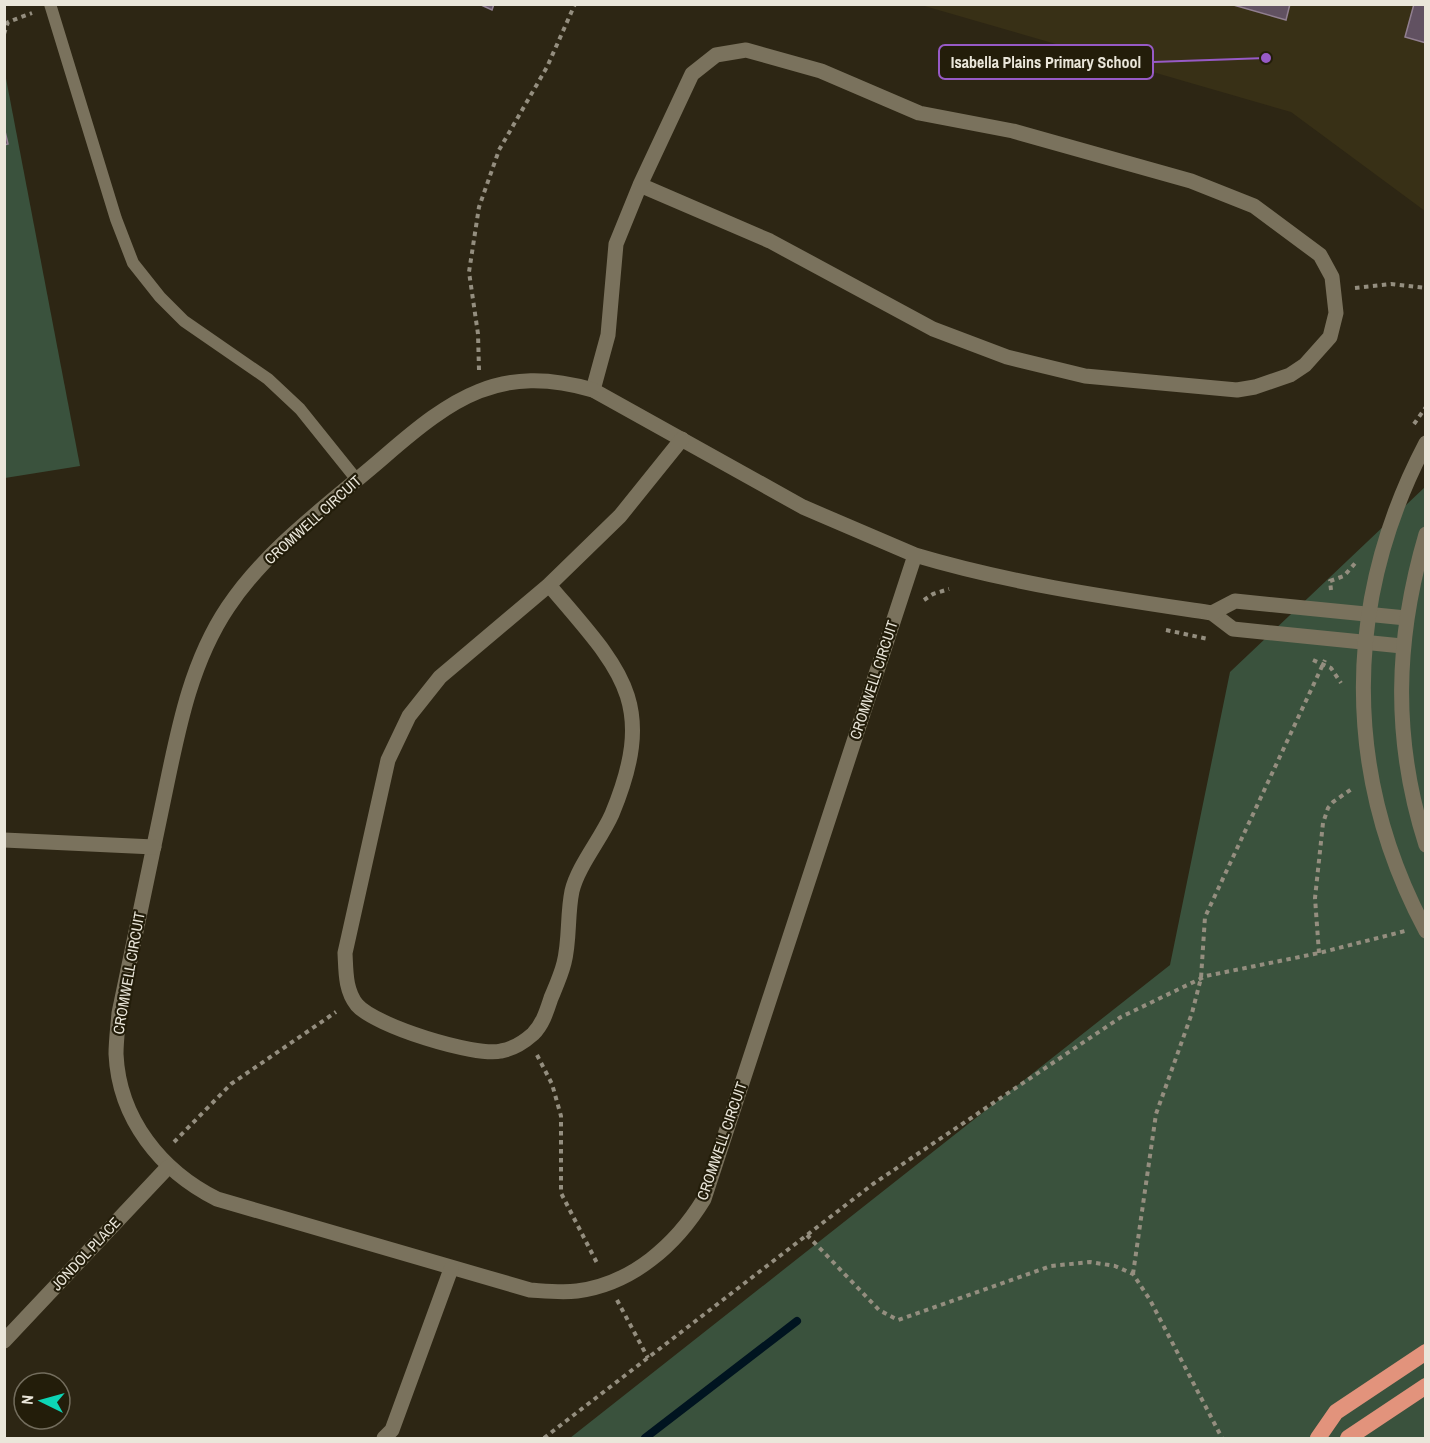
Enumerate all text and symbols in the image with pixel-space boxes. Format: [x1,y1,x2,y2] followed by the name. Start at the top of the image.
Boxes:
[939,45,1153,79] callout: Isabella Plains Primary School
[951,51,1141,73] text: Isabella Plains Primary School
[260,470,366,569] street label: CROMWELL CIRCUIT
[844,617,903,742] street label: CROMWELL CIRCUIT
[107,910,150,1036] street label: CROMWELL CIRCUIT
[691,1078,752,1203] street label: CROMWELL CIRCUIT
[46,1212,125,1295] street label: JONDOL PLACE
[12,1371,72,1431] north arrow
[16,1394,38,1405] text: N

